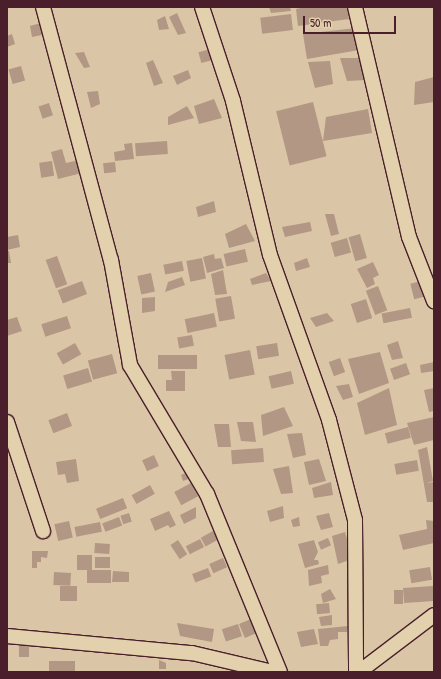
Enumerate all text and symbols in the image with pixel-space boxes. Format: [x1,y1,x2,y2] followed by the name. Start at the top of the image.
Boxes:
[305,8,398,34] scale bar
[310,14,331,31] text: 50 m

